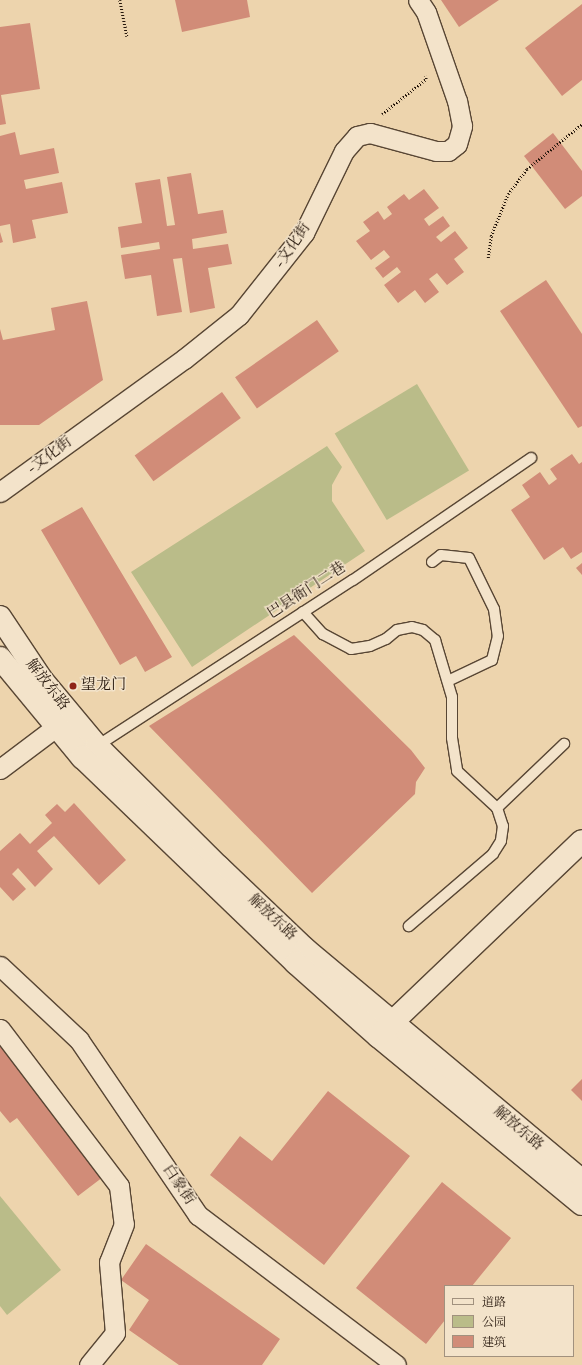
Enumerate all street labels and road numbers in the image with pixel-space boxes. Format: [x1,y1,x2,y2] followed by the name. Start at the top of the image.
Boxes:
[271,220,315,272] street label: -文化街
[24,433,76,479] street label: -文化街
[264,559,350,623] street label: 巴县衙门二巷
[21,656,73,714] street label: 解放东路
[244,891,300,945] street label: 解放东路
[489,1103,547,1155] street label: 解放东路
[158,1161,198,1209] street label: 白象街

